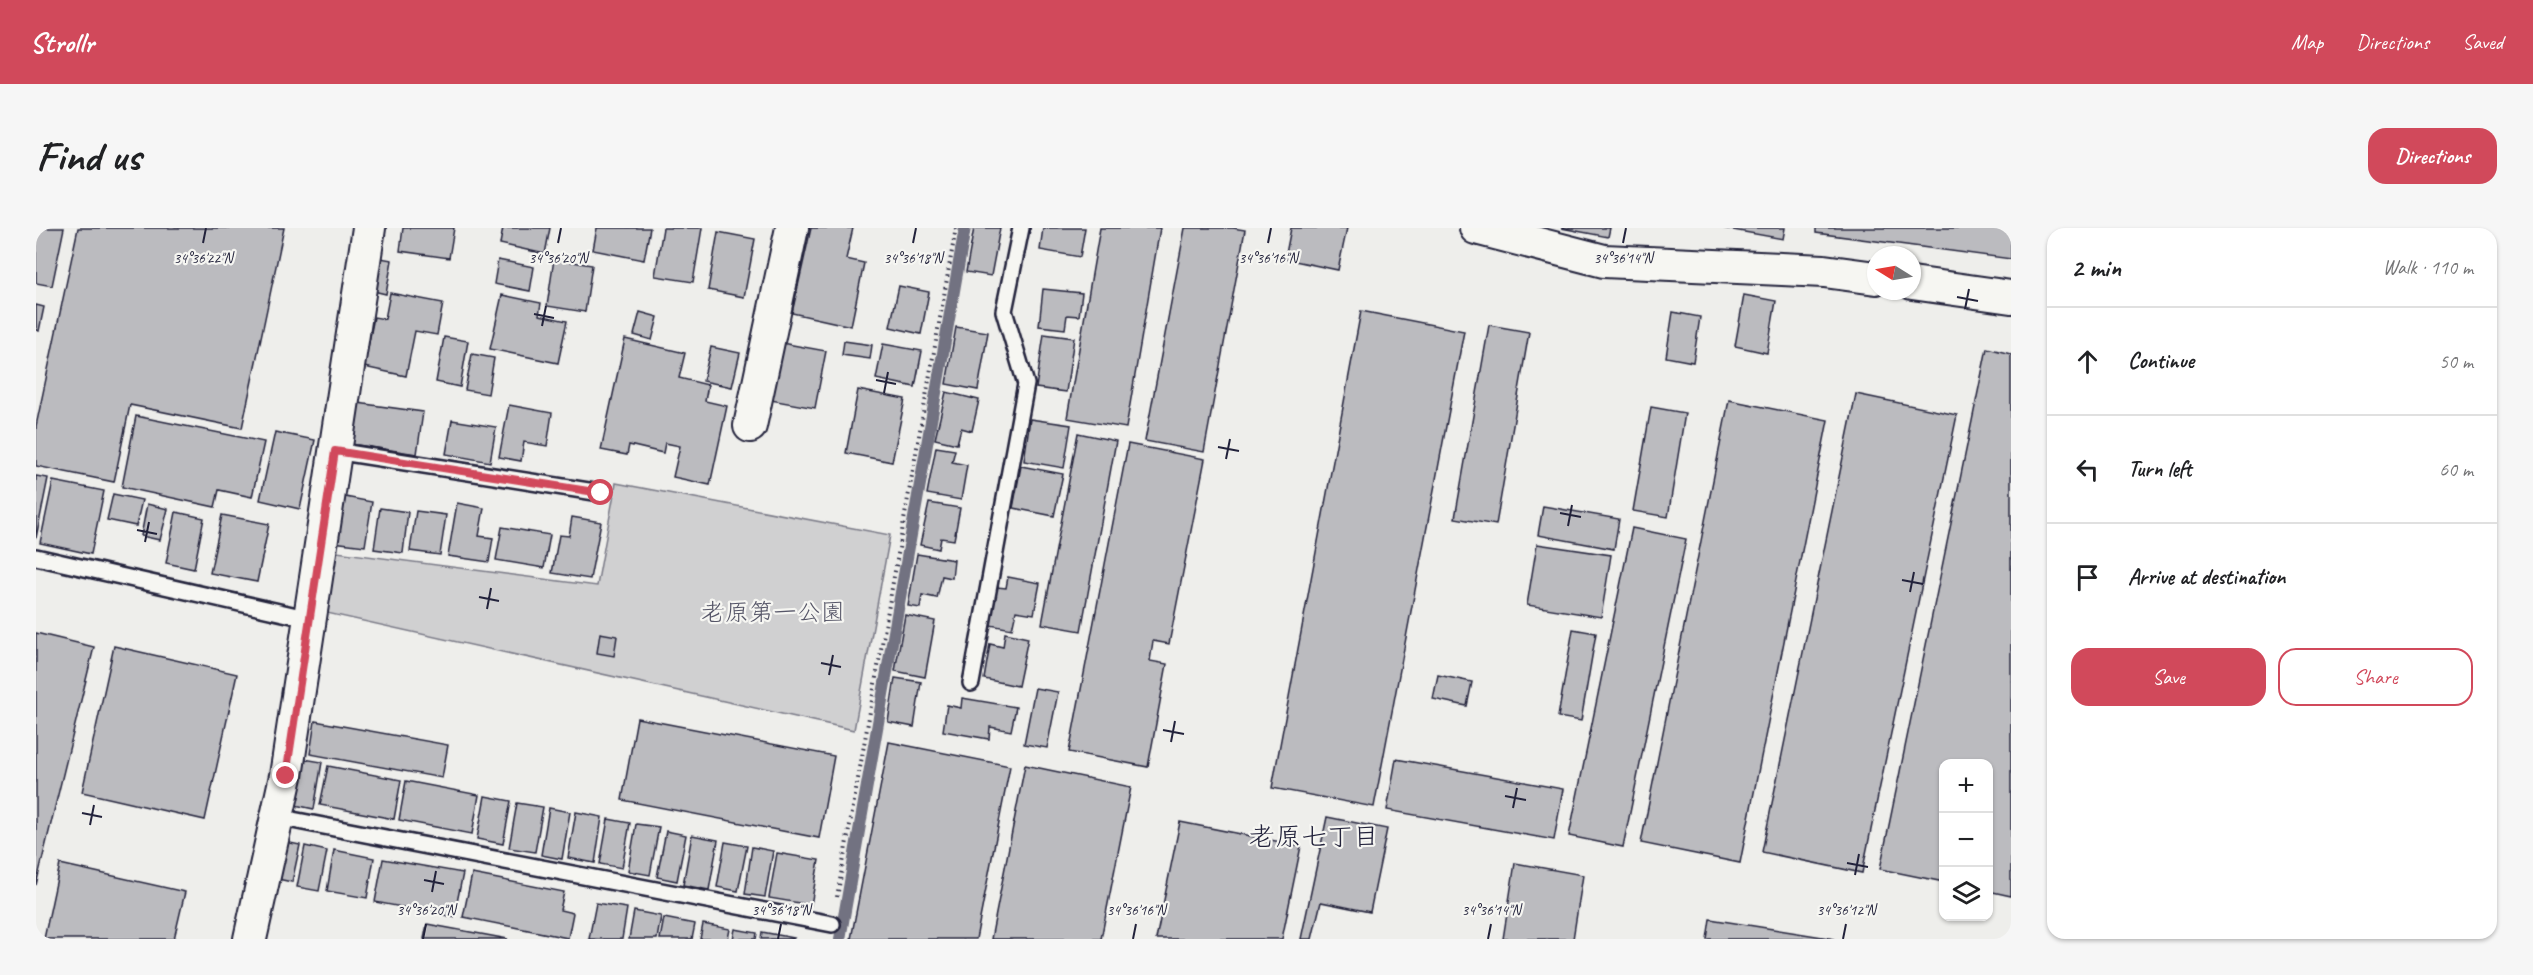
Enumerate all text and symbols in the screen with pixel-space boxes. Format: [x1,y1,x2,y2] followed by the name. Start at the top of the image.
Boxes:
[30,25,94,60] text: Strollr
[2291,29,2323,55] text: Map
[2356,29,2429,55] text: Directions
[2462,29,2503,55] text: Saved
[2368,128,2497,184] button: Directions
[36,130,141,183] text: Find us
[1867,246,1921,300] north arrow
[173,249,236,268] text: 34°36'22"N
[528,249,591,268] text: 34°36'20"N
[883,249,946,268] text: 34°36'18"N
[1238,249,1301,268] text: 34°36'16"N
[1593,249,1656,268] text: 34°36'14"N
[2071,251,2121,284] text: 2 min
[2383,255,2473,280] text: Walk · 110 m
[2071,345,2104,378] icon: ahead
[2128,347,2194,375] text: Continue
[2439,349,2473,374] text: 50 m
[2071,453,2104,486] icon: left
[2128,455,2192,483] text: Turn left
[2439,457,2473,482] text: 60 m
[587,479,613,505] route start
[2071,561,2104,594] icon: arrive
[2128,563,2285,591] text: Arrive at destination
[701,597,845,627] park label: 老原第一公園
[2071,648,2266,706] button: Save
[2278,648,2473,706] button: Share
[1939,759,1993,921] map controls
[1939,759,1993,813] button: +
[272,762,298,788] route end
[1939,813,1993,867] button: −
[1249,820,1379,853] district label: 老原七丁目
[1939,867,1993,921] button: layers
[396,901,459,920] text: 34°36'20"N
[751,901,814,920] text: 34°36'18"N
[1106,901,1169,920] text: 34°36'16"N
[1461,901,1524,920] text: 34°36'14"N
[1816,901,1879,920] text: 34°36'12"N

